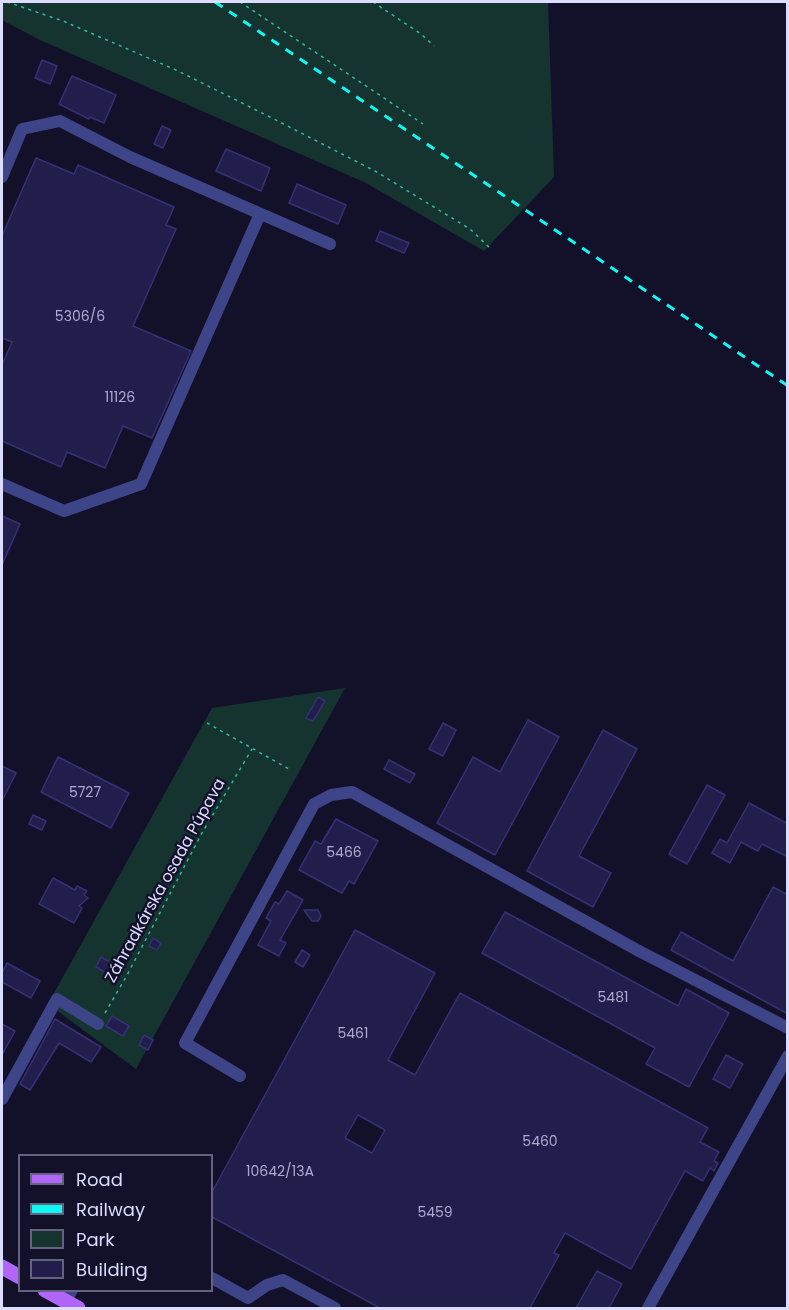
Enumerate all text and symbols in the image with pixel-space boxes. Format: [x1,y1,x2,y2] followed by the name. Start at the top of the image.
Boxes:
[55,309,105,325] house number: 5306/6
[105,390,135,406] house number: 11126
[102,776,230,986] street label: Záhradkárska osada Púpava
[69,785,101,801] house number: 5727
[326,845,362,861] house number: 5466
[598,990,628,1006] house number: 5481
[338,1026,368,1042] house number: 5461
[522,1134,558,1150] house number: 5460
[18,1154,213,1292] legend
[246,1164,314,1180] house number: 10642/13A
[76,1167,123,1192] text: Road
[76,1197,145,1222] text: Railway
[417,1205,453,1221] house number: 5459
[76,1227,115,1252] text: Park
[76,1257,148,1282] text: Building

